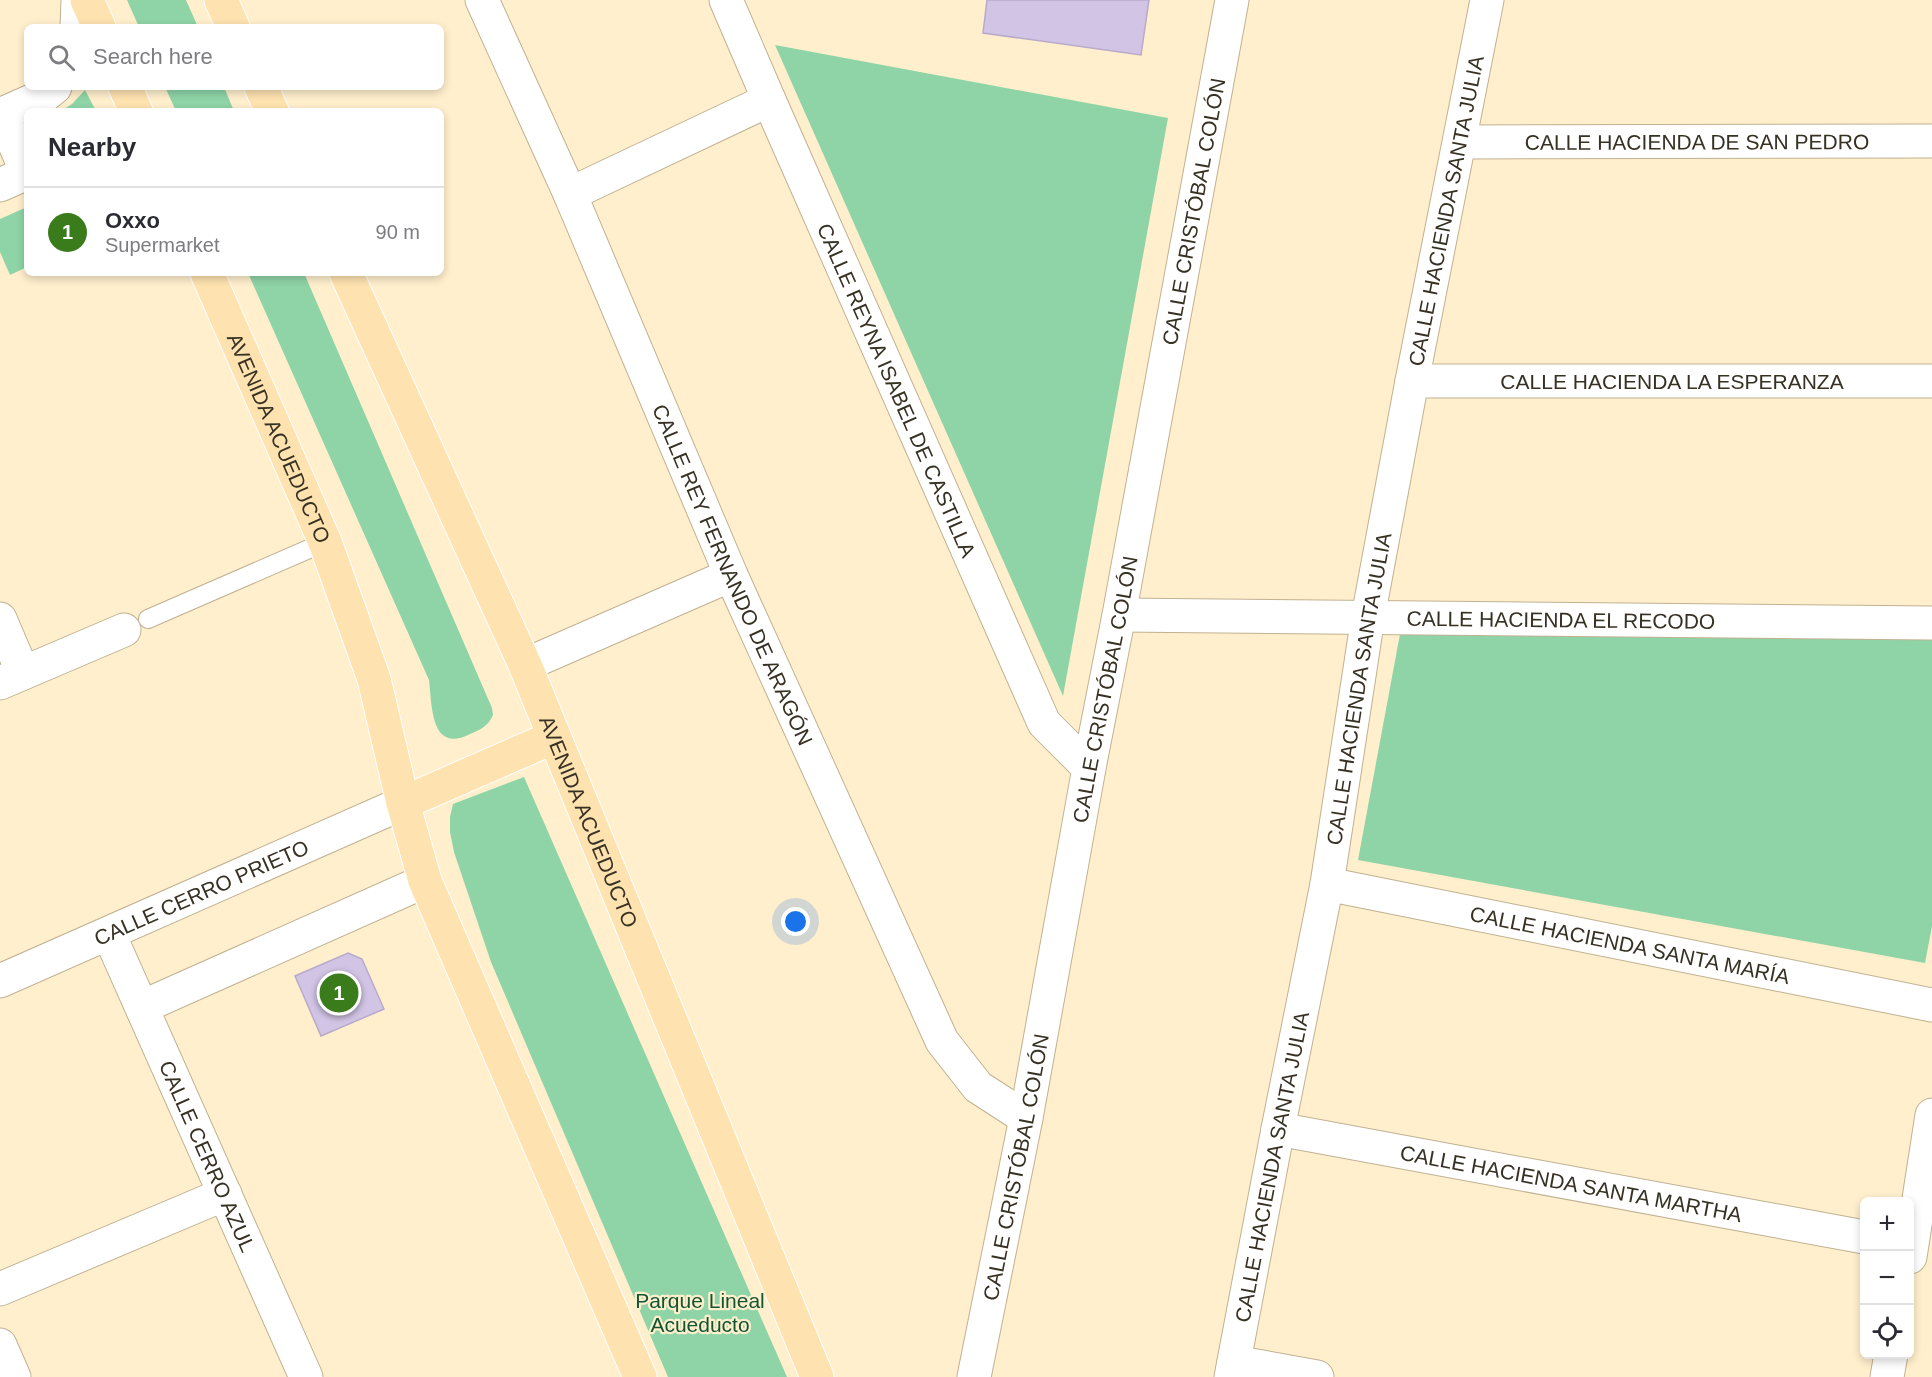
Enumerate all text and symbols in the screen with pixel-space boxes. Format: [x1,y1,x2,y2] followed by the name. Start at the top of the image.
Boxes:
[24,24,444,90] search box
[45,41,78,74] icon: search
[93,44,213,69] text: Search here
[1404,53,1487,368] street label: CALLE HACIENDA SANTA JULIA
[1157,76,1229,347] street label: CALLE CRISTÓBAL COLÓN
[1525,130,1869,153] street label: CALLE HACIENDA DE SAN PEDRO
[48,132,136,162] text: Nearby
[105,208,160,233] text: Oxxo
[813,220,981,561] street label: CALLE REYNA ISABEL DE CASTILLA
[62,221,73,243] text: 1
[376,221,420,243] text: 90 m
[105,234,220,256] text: Supermarket
[223,329,335,546] street label: AVENIDA ACUEDUCTO
[1500,370,1844,393] street label: CALLE HACIENDA LA ESPERANZA
[649,401,818,748] street label: CALLE REY FERNANDO DE ARAGÓN
[1322,531,1395,847] street label: CALLE HACIENDA SANTA JULIA
[1068,554,1141,825] street label: CALLE CRISTÓBAL COLÓN
[1407,606,1715,632] street label: CALLE HACIENDA EL RECODO
[535,712,643,931] street label: AVENIDA ACUEDUCTO
[90,835,312,949] street label: CALLE CERRO PRIETO
[1468,901,1792,988] street label: CALLE HACIENDA SANTA MARÍA
[781,907,810,936] your location
[320,970,358,1016] pin: 1
[1230,1009,1313,1324] street label: CALLE HACIENDA SANTA JULIA
[978,1032,1052,1302] street label: CALLE CRISTÓBAL COLÓN
[155,1057,260,1255] street label: CALLE CERRO AZUL
[1398,1140,1744,1226] street label: CALLE HACIENDA SANTA MARTHA
[1860,1197,1914,1359] map controls
[1860,1197,1914,1251] button: +
[1860,1251,1914,1305] button: −
[635,1289,765,1336] park label: Parque Lineal Acueducto
[1860,1305,1914,1359] button: locate

